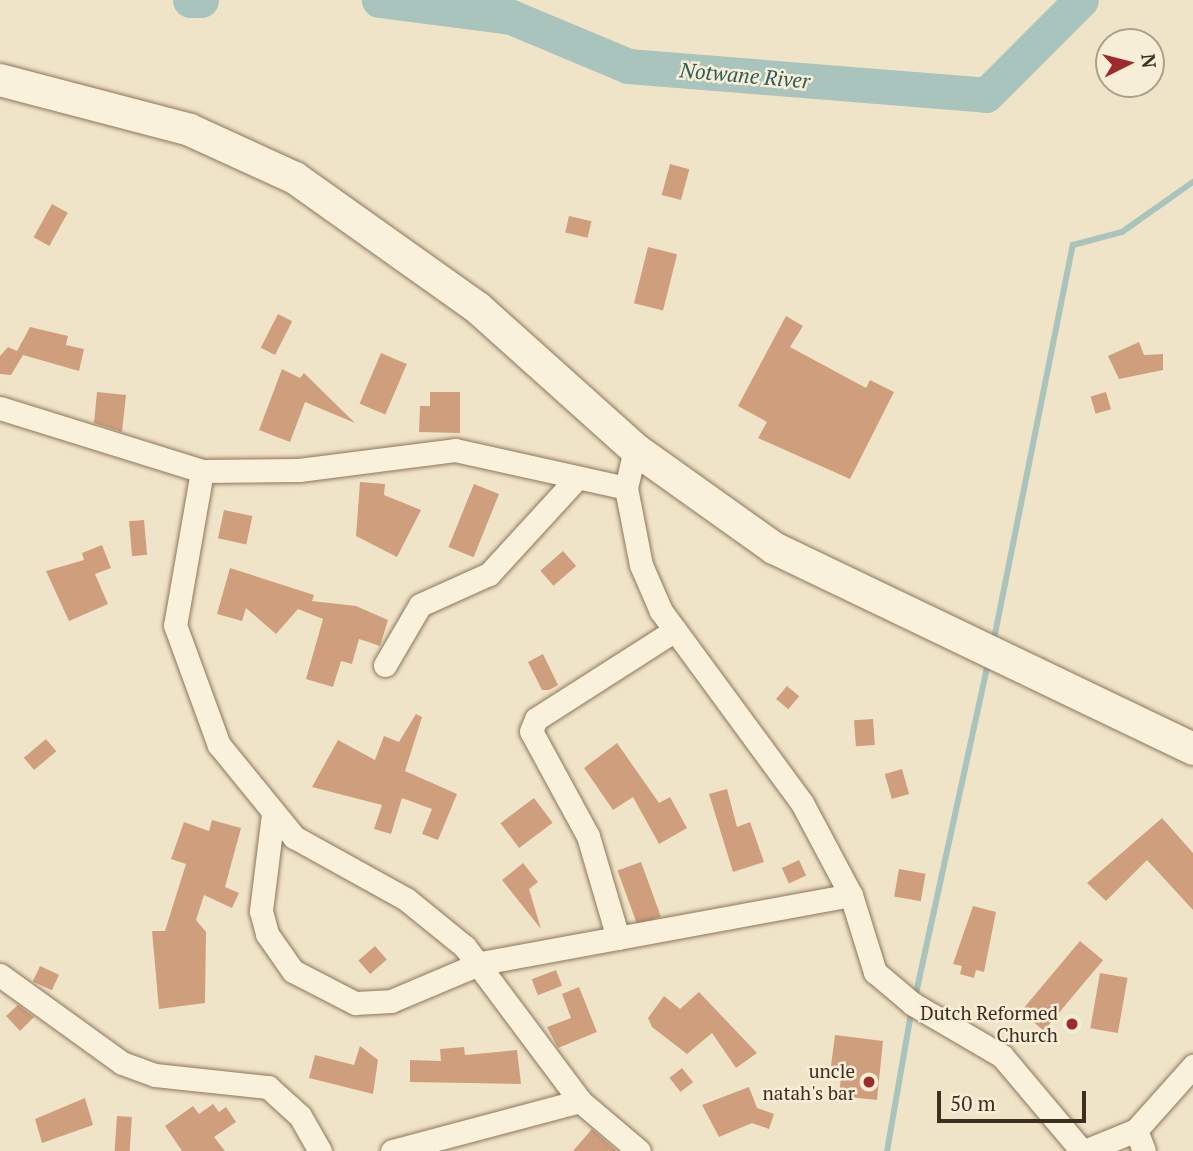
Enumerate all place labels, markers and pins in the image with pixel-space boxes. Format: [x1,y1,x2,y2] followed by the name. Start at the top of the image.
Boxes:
[920,1002,1058,1046] place label: Dutch Reformed Church
[1064,1016,1080,1032] marker: Dutch Reformed Church
[763,1060,855,1104] place label: uncle natah's bar
[861,1074,877,1090] marker: uncle natah's bar

